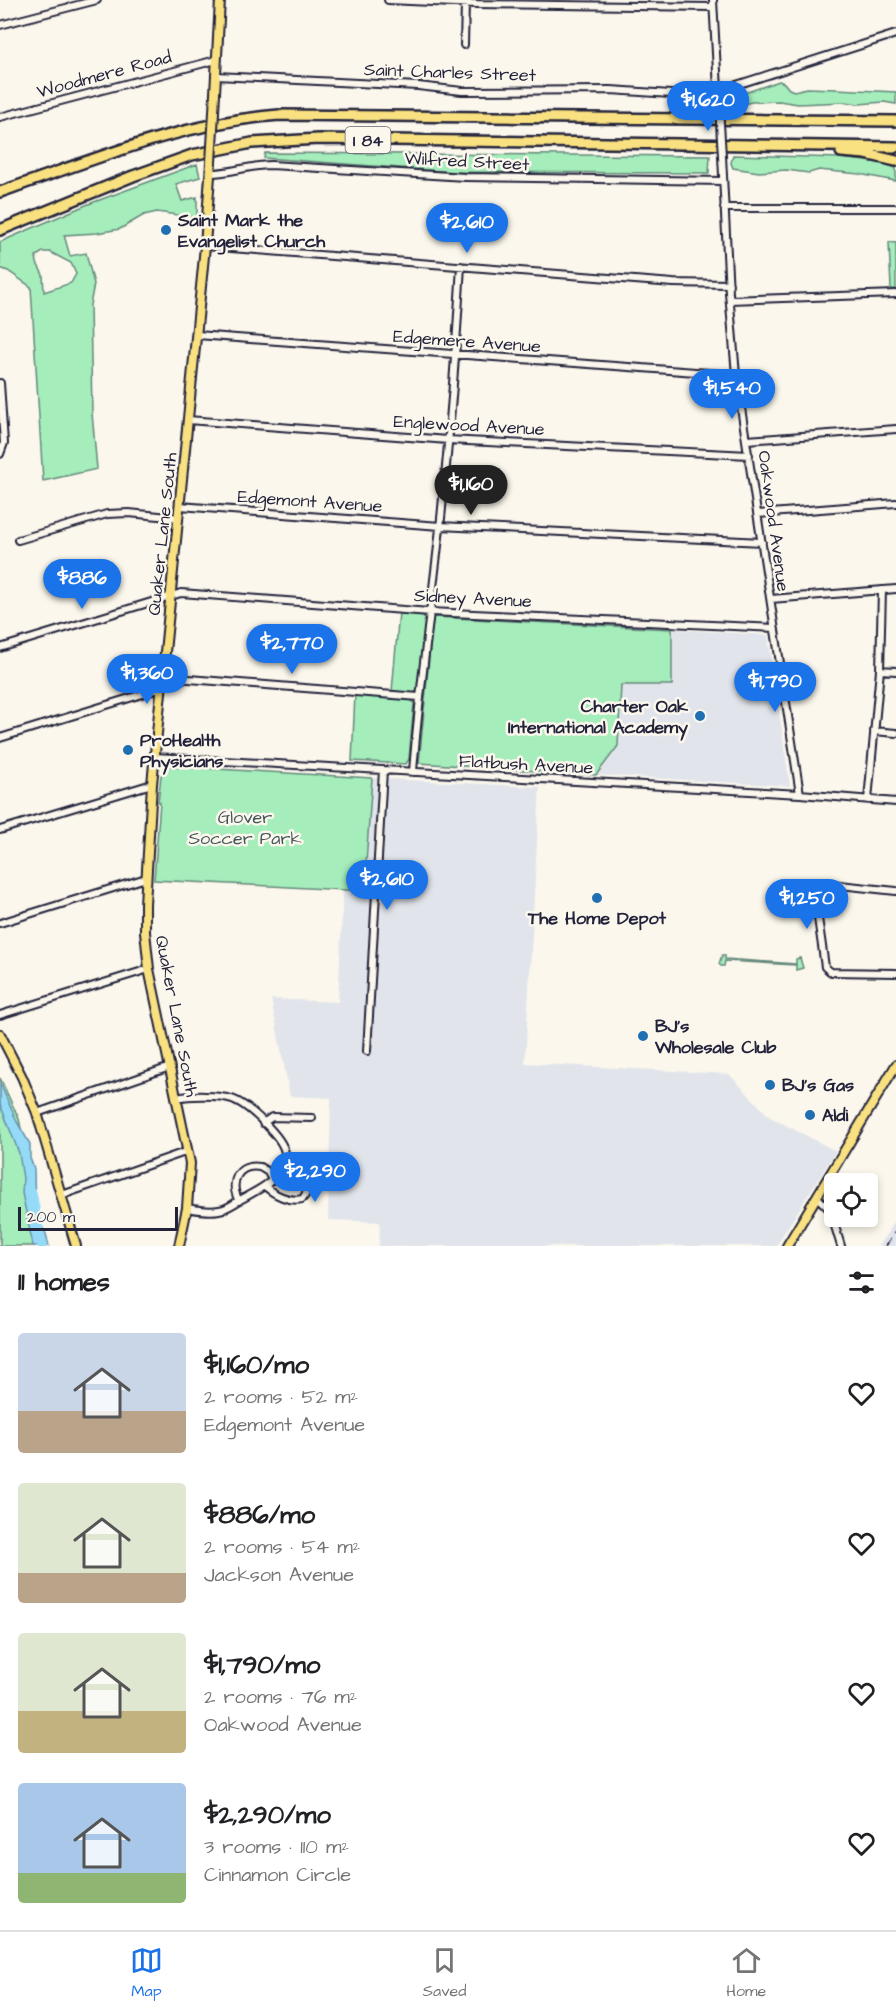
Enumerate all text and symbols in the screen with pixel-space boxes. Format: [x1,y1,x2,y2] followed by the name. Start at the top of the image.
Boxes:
[34,45,174,104] street label: Woodmere Road
[364,57,537,88] street label: Saint Charles Street
[659,81,757,132] pin: $1,620
[681,86,735,114] text: $1,620
[346,127,391,153] road number: I 84
[404,146,531,177] street label: Wilfred Street
[418,203,516,254] pin: $2,610
[177,208,326,255] place label: Saint Mark the Evangelist Church
[440,208,494,236] text: $2,610
[159,223,173,237] marker: Saint Mark the Evangelist Church
[392,324,542,360] street label: Edgemere Avenue
[683,369,781,420] pin: $1,540
[703,374,761,402] text: $1,540
[393,409,545,443] street label: Englewood Avenue
[751,449,796,593] street label: Oakwood Avenue
[142,451,183,617] street label: Quaker Lane South
[422,465,520,516] pin: $1,160
[449,470,493,498] text: $1,160
[237,484,383,520] street label: Edgemont Avenue
[46,559,118,610] pin: $886
[57,564,107,592] text: $886
[413,583,533,615] street label: Sidney Avenue
[243,624,341,675] pin: $2,770
[260,629,324,657] text: $2,770
[98,654,196,705] pin: $1,360
[121,659,173,687] text: $1,360
[726,662,824,713] pin: $1,790
[748,667,802,695] text: $1,790
[508,694,689,741] place label: Charter Oak International Academy
[693,709,707,723] marker: Charter Oak International Academy
[140,728,223,775] place label: ProHealth Physicians
[121,743,135,757] marker: ProHealth Physicians
[458,748,594,781] street label: Flatbush Avenue
[189,805,301,851] park label: Glover Soccer Park
[338,860,436,911] pin: $2,610
[360,865,414,893] text: $2,610
[758,879,856,930] pin: $1,250
[779,884,835,912] text: $1,250
[590,891,604,905] marker: The Home Depot
[527,906,667,931] place label: The Home Depot
[149,933,204,1099] street label: Quaker Lane South
[654,1014,777,1060] place label: BJ's Wholesale Club
[636,1029,650,1043] marker: BJ's Wholesale Club
[782,1073,854,1098] place label: BJ's Gas
[763,1078,777,1092] marker: BJ's Gas
[822,1103,849,1128] place label: Aldi
[803,1108,817,1122] marker: Aldi
[266,1152,364,1203] pin: $2,290
[284,1157,346,1185] text: $2,290
[824,1173,878,1227] map controls
[824,1173,878,1227] button: locate
[18,1204,178,1232] scale bar
[27,1206,75,1228] text: 200 m
[18,1264,110,1300] text: 11 homes
[845,1266,878,1299] icon: filters
[204,1347,309,1383] text: $1,160/mo
[66,1357,138,1429] icon: home
[845,1377,878,1410] icon: heart
[204,1383,358,1411] text: 2 rooms · 52 m²
[204,1411,365,1439] text: Edgemont Avenue
[204,1497,315,1533] text: $886/mo
[66,1507,138,1579] icon: home
[845,1527,878,1560] icon: heart
[204,1533,360,1561] text: 2 rooms · 54 m²
[204,1561,354,1589] text: Jackson Avenue
[204,1647,320,1683] text: $1,790/mo
[66,1657,138,1729] icon: home
[845,1677,878,1710] icon: heart
[204,1683,357,1711] text: 2 rooms · 76 m²
[204,1711,362,1739] text: Oakwood Avenue
[204,1797,331,1833] text: $2,290/mo
[66,1807,138,1879] icon: home
[845,1827,878,1860] icon: heart
[204,1833,349,1861] text: 3 rooms · 110 m²
[204,1861,351,1889] text: Cinnamon Circle
[130,1944,163,2002] tab: Map
[423,1944,466,2002] tab: Saved
[726,1944,766,2002] tab: Home

